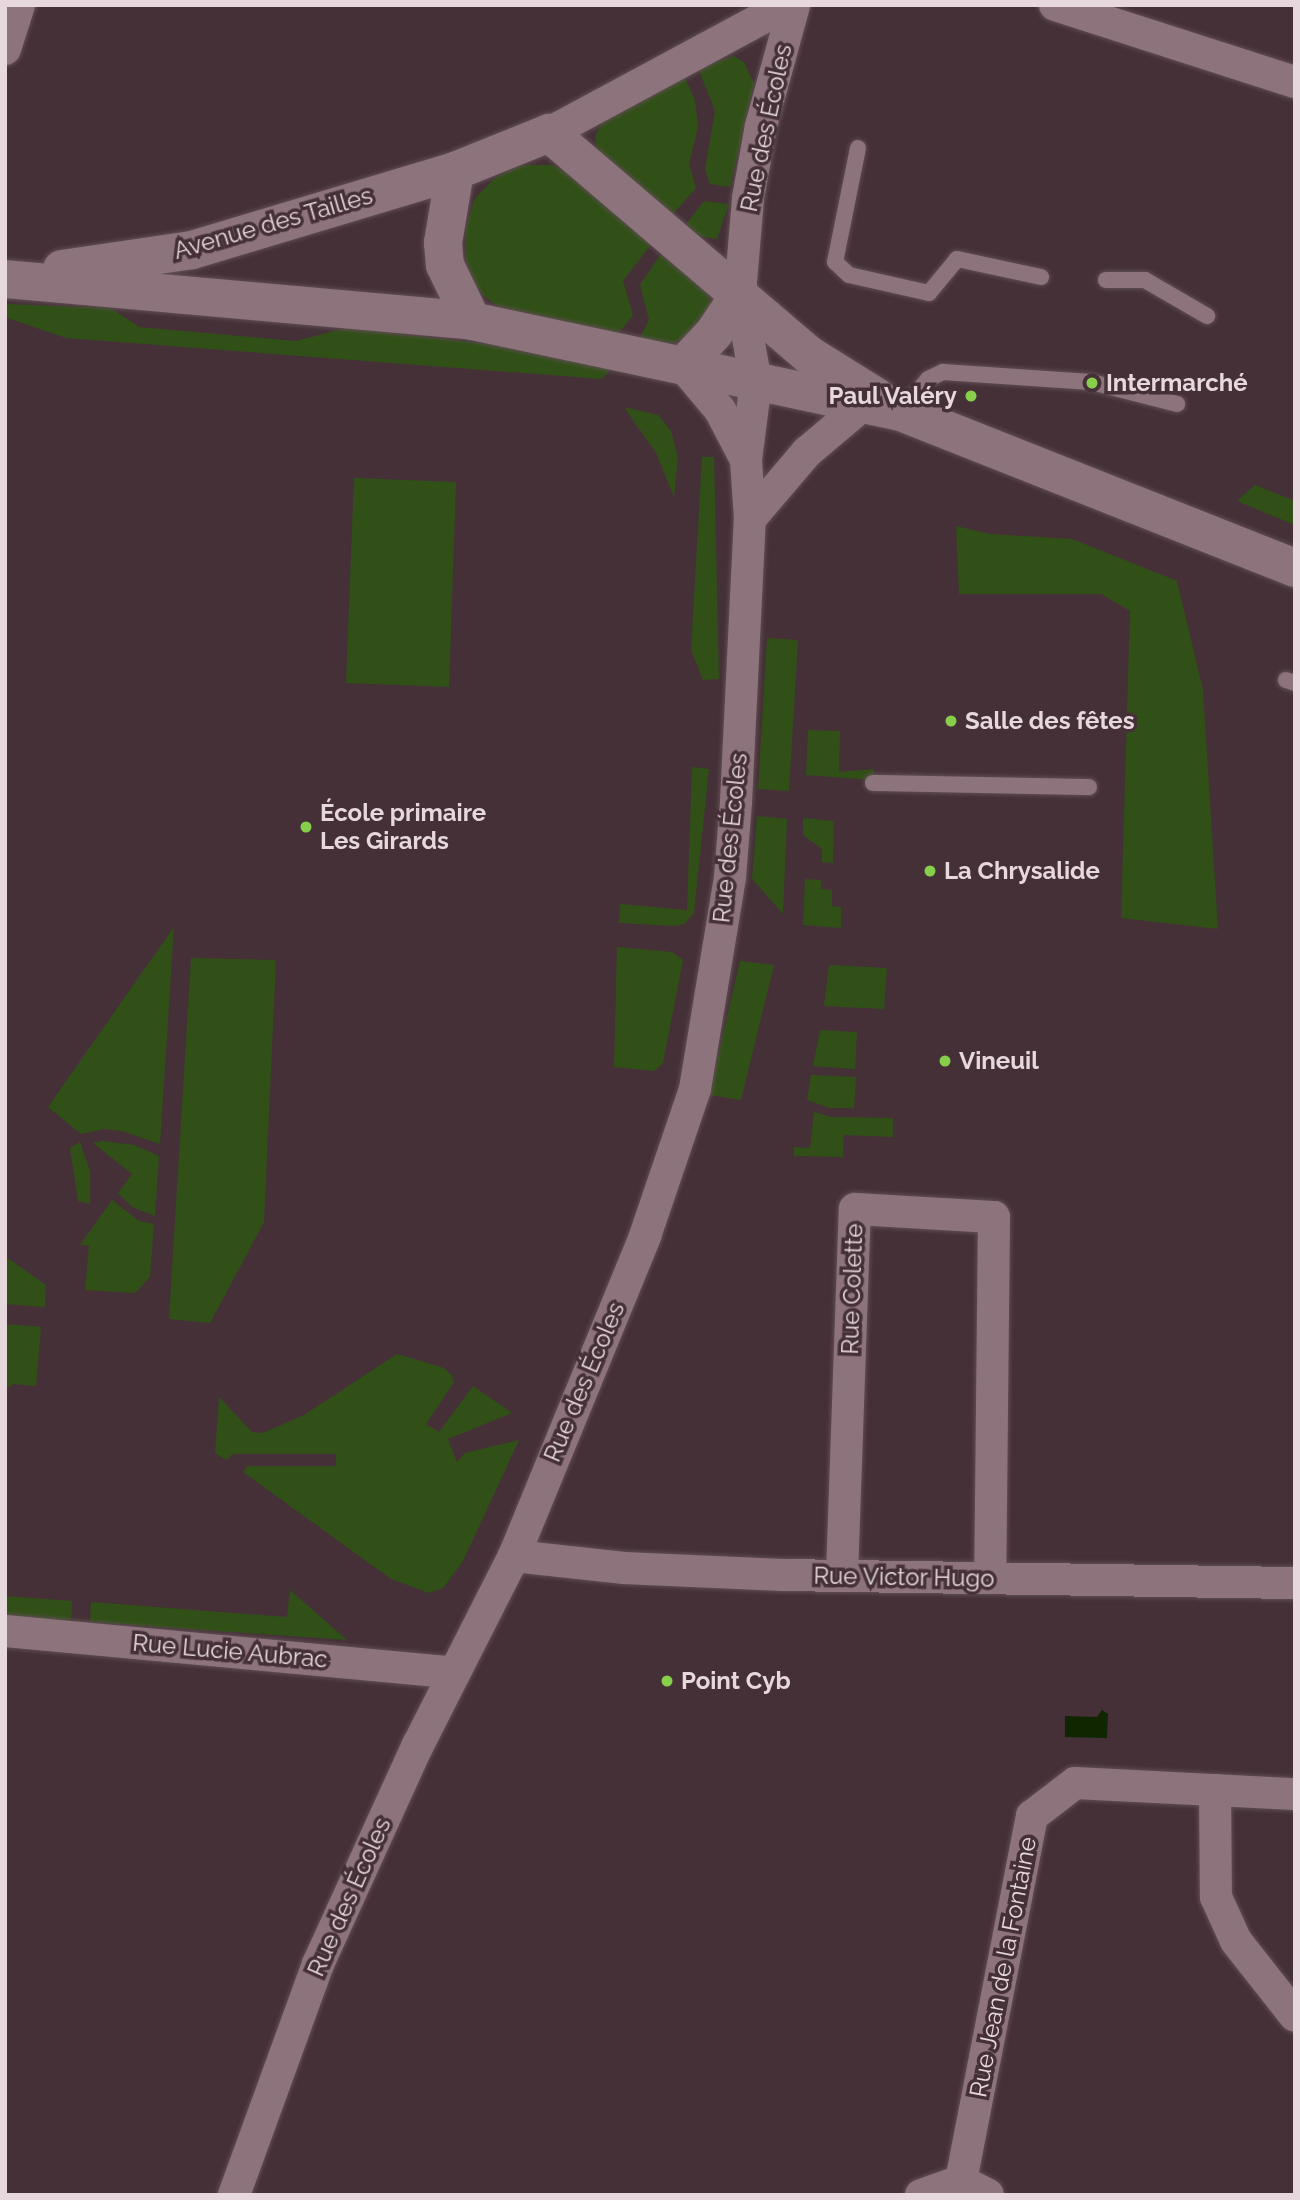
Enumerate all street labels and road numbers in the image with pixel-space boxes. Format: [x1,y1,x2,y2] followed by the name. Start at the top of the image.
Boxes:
[734,42,798,214] street label: Rue des Écoles
[170,181,376,265] street label: Avenue des Tailles
[707,752,753,924] street label: Rue des Écoles
[835,1223,869,1355] street label: Rue Colette
[537,1298,631,1466] street label: Rue des Écoles
[813,1561,995,1593] street label: Rue Victor Hugo
[131,1628,329,1674] street label: Rue Lucie Aubrac
[301,1813,397,1981] street label: Rue des Écoles
[964,1834,1042,2100] street label: Rue Jean de la Fontaine

